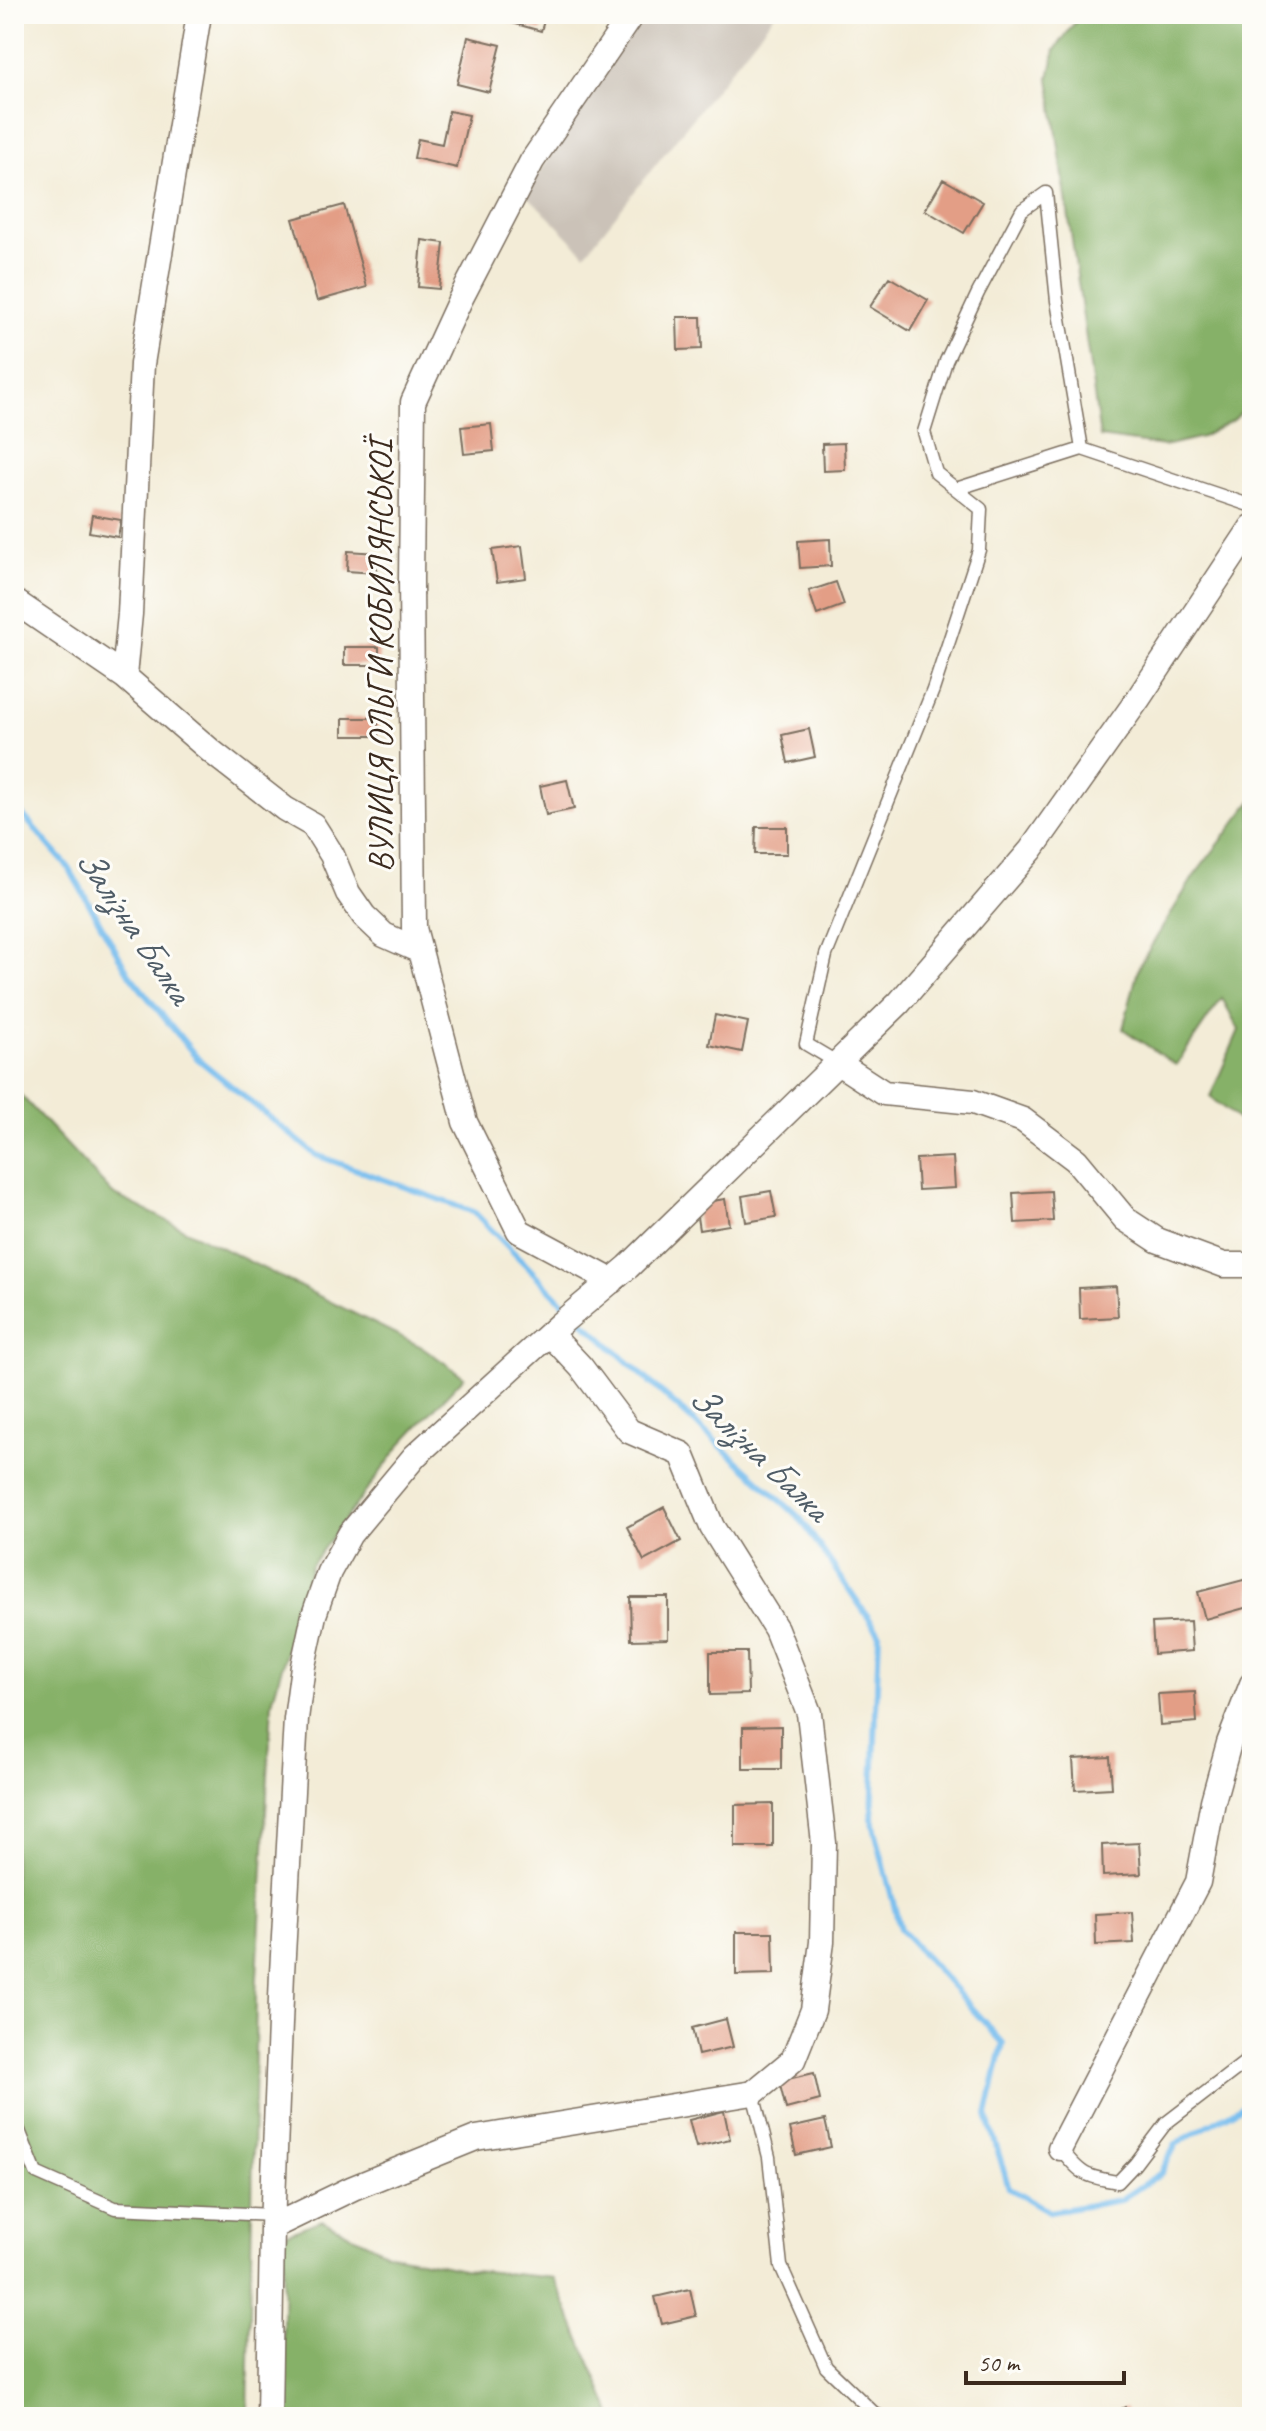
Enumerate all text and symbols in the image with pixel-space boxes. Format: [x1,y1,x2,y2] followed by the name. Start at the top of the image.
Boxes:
[359,433,402,872] street label: ВУЛИЦЯ ОЛЬГИ КОБИЛЯНСЬКОЇ
[66,839,205,1015] water label: Залізна Балка
[680,1375,842,1534] water label: Залізна Балка
[966,2335,1124,2385] scale bar
[978,2348,1021,2378] text: 50 m

